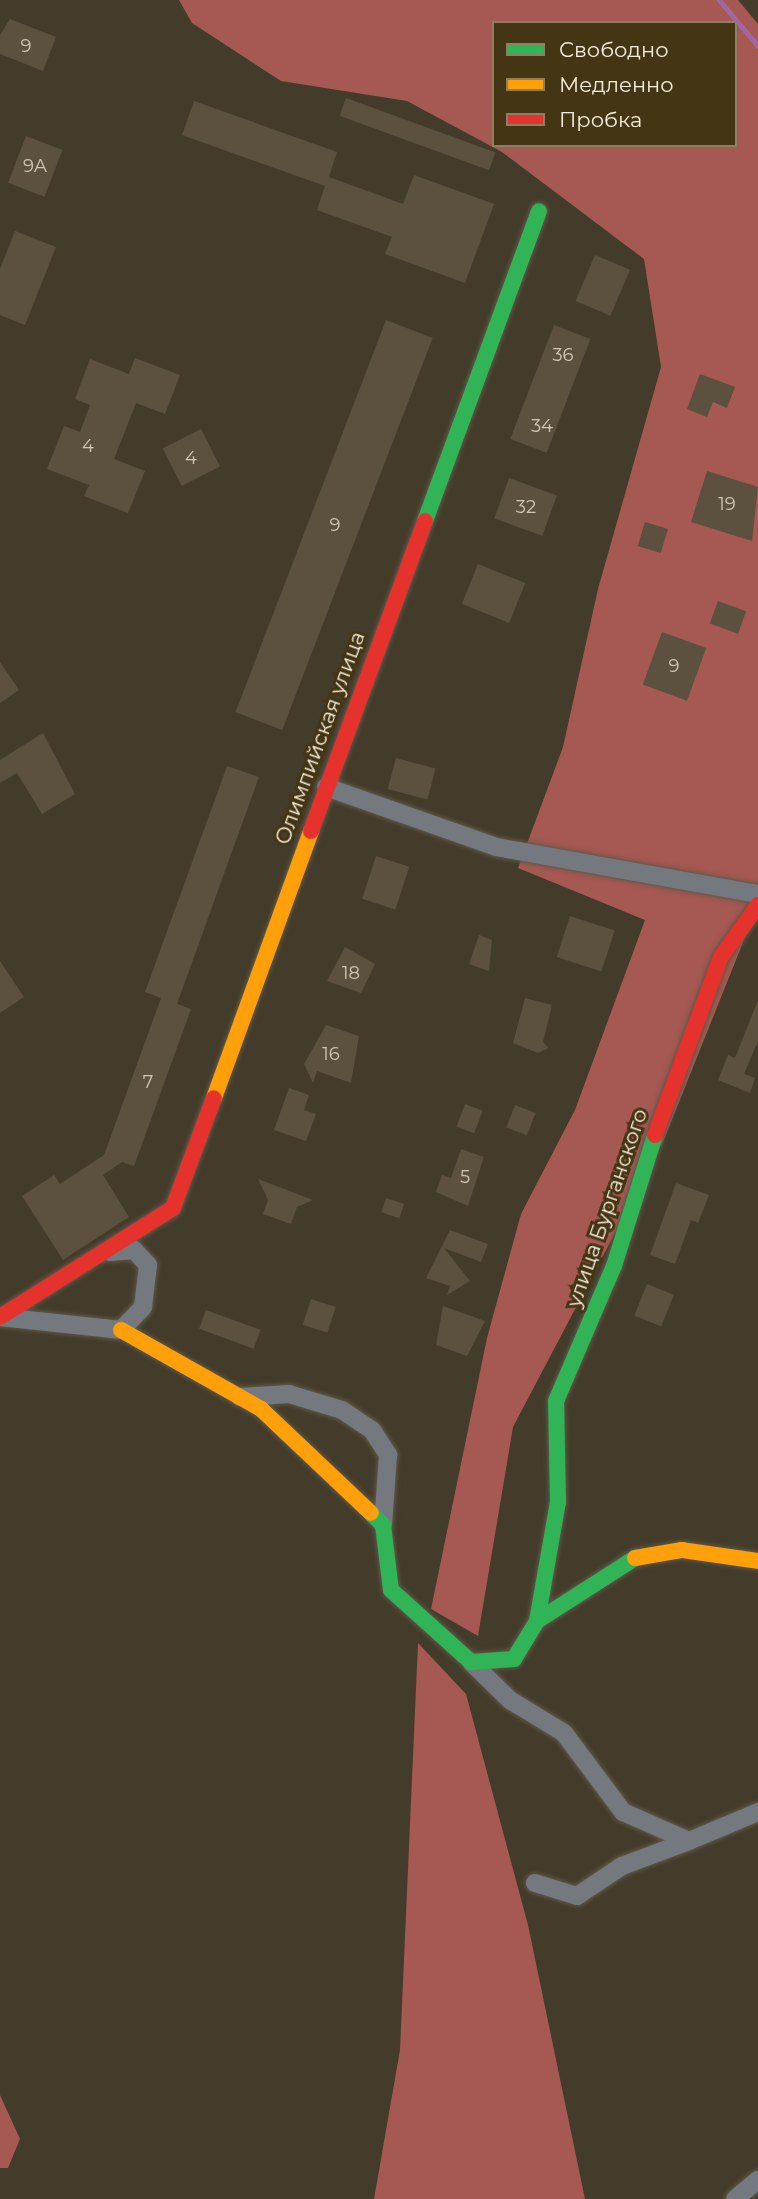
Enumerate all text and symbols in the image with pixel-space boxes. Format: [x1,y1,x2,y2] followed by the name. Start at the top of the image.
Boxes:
[492,21,737,147] legend
[21,35,31,57] house number: 9
[559,37,669,62] text: Свободно
[559,72,674,97] text: Медленно
[559,107,642,132] text: Пробка
[23,155,47,177] house number: 9А
[552,344,574,366] house number: 36
[531,415,553,437] house number: 34
[82,435,94,457] house number: 4
[185,447,197,469] house number: 4
[718,493,736,515] house number: 19
[516,496,536,518] house number: 32
[330,514,340,536] house number: 9
[270,628,370,848] street label: Олимпийская улица
[669,655,679,677] house number: 9
[342,962,360,984] house number: 18
[322,1043,340,1065] house number: 16
[143,1071,153,1093] house number: 7
[561,1105,653,1311] street label: улица Бурганского
[460,1166,470,1188] house number: 5

